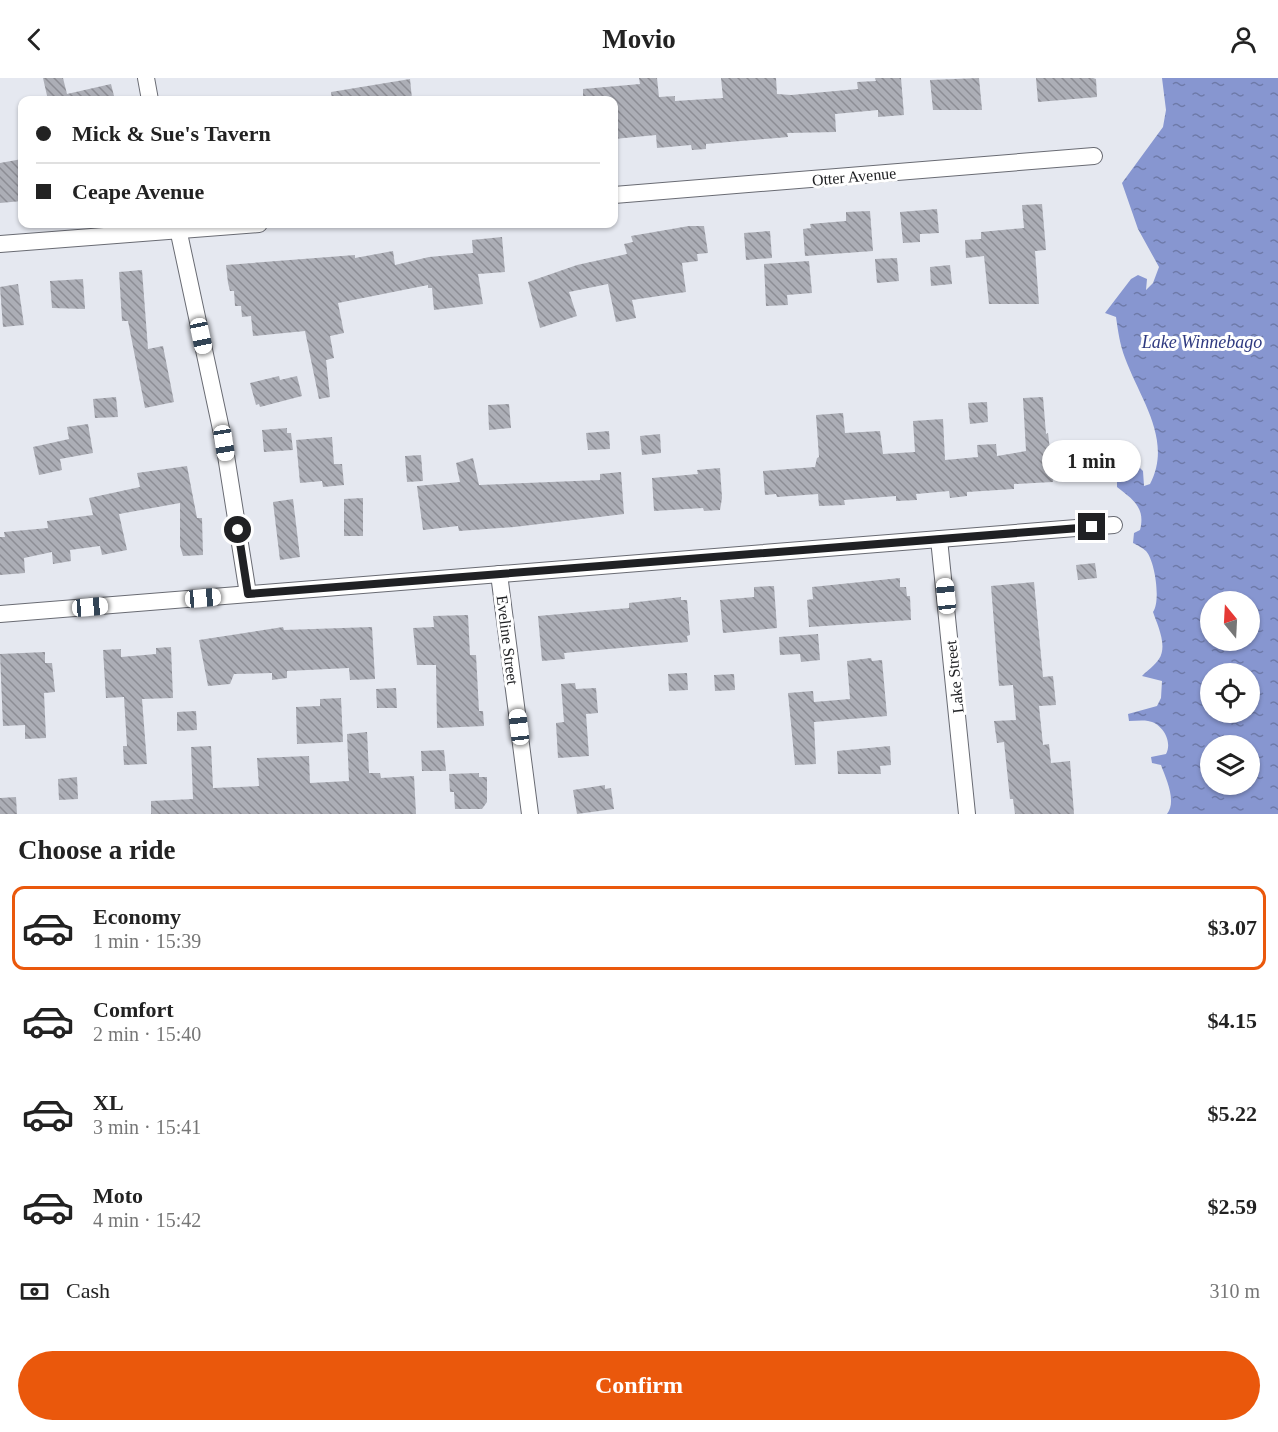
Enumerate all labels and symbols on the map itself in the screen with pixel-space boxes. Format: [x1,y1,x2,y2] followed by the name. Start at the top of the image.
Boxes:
[811,164,897,189] street label: Otter Avenue
[188,317,214,355] car
[1141,332,1262,352] water label: Lake Winnebago
[212,424,236,462] car
[1042,440,1142,482] callout: 1 min
[1078,513,1105,540] route end
[224,516,251,543] route start
[935,577,957,615] car
[184,587,222,609] car
[1200,591,1260,651] north arrow
[494,594,522,686] street label: Eveline Street
[71,596,109,618] car
[942,639,967,714] street label: Lake Street
[508,708,530,746] car

